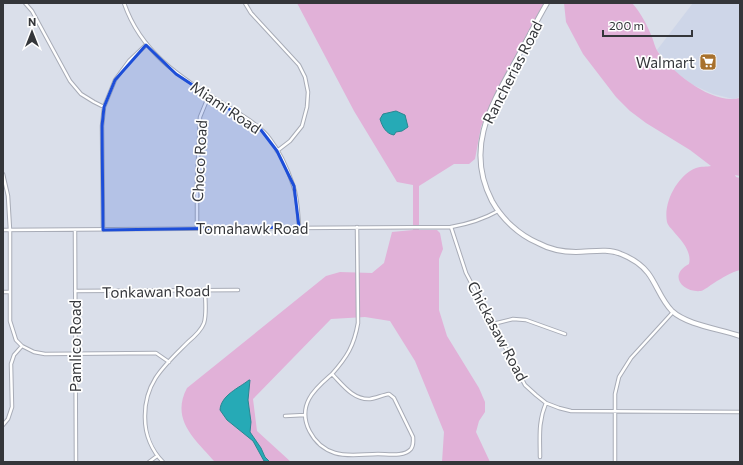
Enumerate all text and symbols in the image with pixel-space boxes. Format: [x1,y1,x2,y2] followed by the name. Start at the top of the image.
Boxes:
[12,12,52,52] north arrow
[603,12,692,38] scale bar
[28,15,36,28] text: N
[478,18,546,126] street label: Rancherias Road
[609,18,644,32] text: 200 m
[698,52,718,72] supermarket icon: Walmart
[636,53,695,71] place label: Walmart
[187,77,265,137] street label: Miami Road
[188,120,210,202] street label: Choco Road
[196,219,308,237] street label: Tomahawk Road
[464,278,532,384] street label: Chickasaw Road
[102,281,210,301] street label: Tonkawan Road
[66,300,84,392] street label: Pamlico Road

